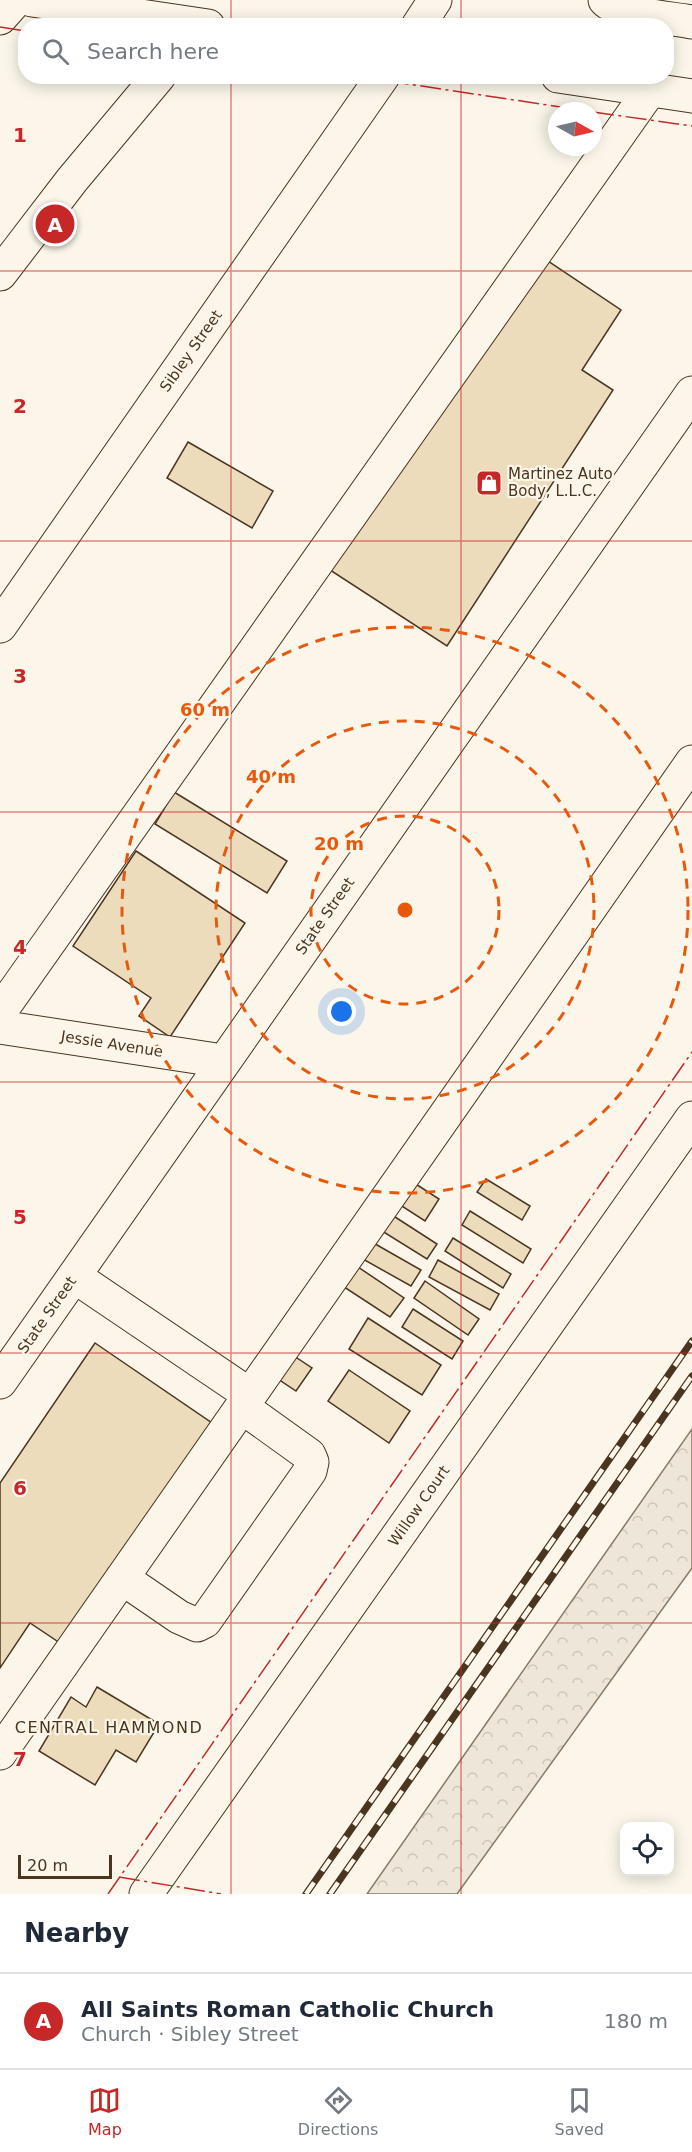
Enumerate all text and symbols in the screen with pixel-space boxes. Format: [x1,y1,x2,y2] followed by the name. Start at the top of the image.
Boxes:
[18,18,674,84] search box
[39,35,72,68] icon: search
[87,39,219,64] text: Search here
[548,102,602,156] north arrow
[13,123,27,147] text: 1
[36,202,74,246] pin: A
[156,306,226,395] street label: Sibley Street
[13,394,27,418] text: 2
[508,465,613,500] place label: Martinez Auto Body, L.L.C.
[474,468,504,498] shop icon: Martinez Auto Body, L.L.C.
[13,664,27,688] text: 3
[180,699,230,720] text: 60 m
[246,766,296,787] text: 40 m
[314,833,364,854] text: 20 m
[292,874,358,958] street label: State Street
[395,900,415,920] centre of rings
[13,935,27,959] text: 4
[327,997,356,1026] your location
[59,1027,164,1061] street label: Jessie Avenue
[13,1205,27,1229] text: 5
[14,1273,80,1357] street label: State Street
[385,1462,454,1550] street label: Willow Court
[13,1476,27,1500] text: 6
[15,1718,203,1737] district label: CENTRAL HAMMOND
[13,1747,27,1771] text: 7
[620,1822,674,1876] map controls
[620,1822,674,1876] button: locate
[18,1852,112,1880] scale bar
[27,1856,68,1875] text: 20 m
[24,1918,129,1948] text: Nearby
[81,1997,494,2022] text: All Saints Roman Catholic Church
[36,2009,51,2033] text: A
[604,2009,668,2033] text: 180 m
[81,2022,299,2046] text: Church · Sibley Street
[88,2084,122,2139] tab: Map
[298,2084,378,2139] tab: Directions
[555,2084,604,2139] tab: Saved

